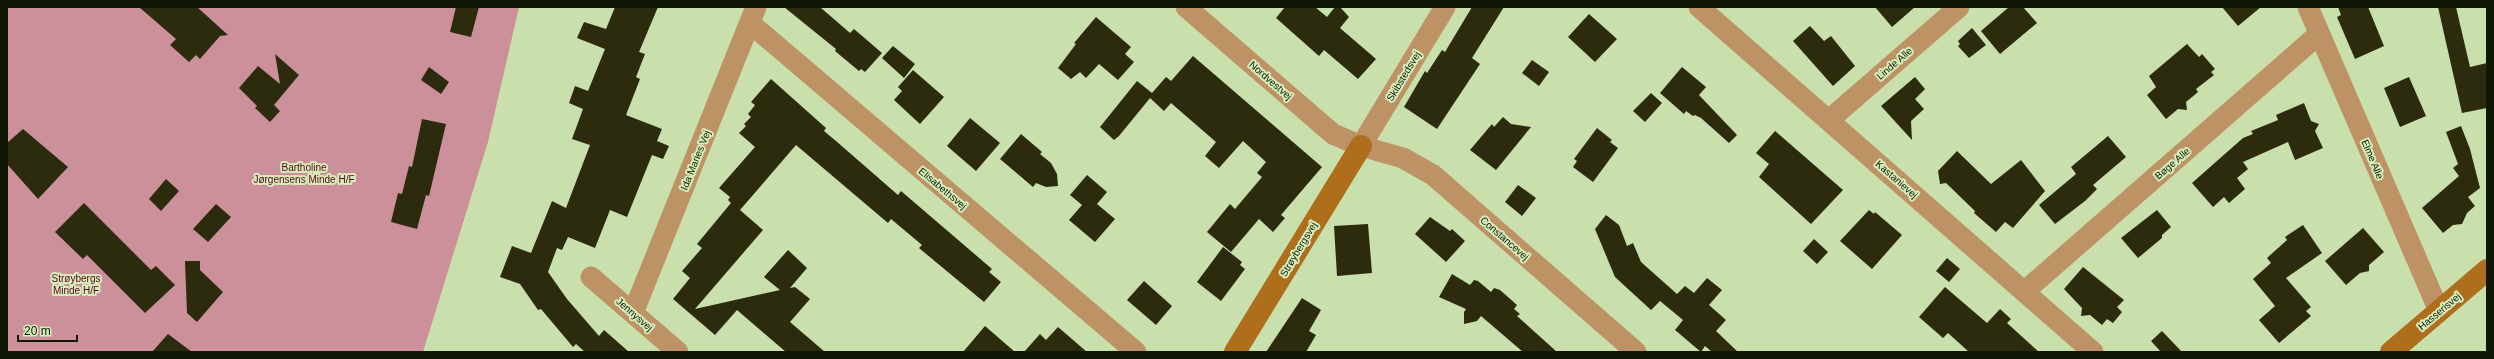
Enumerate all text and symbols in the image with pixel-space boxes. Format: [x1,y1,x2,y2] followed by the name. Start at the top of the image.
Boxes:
[1874,45,1915,82] street label: Linde Alle
[1384,49,1423,103] street label: Skibstedsvej
[1247,59,1294,102] street label: Nordvestvej
[678,129,712,192] street label: Ida Maries Vej
[2359,138,2386,181] street label: Elme Alle
[2153,145,2192,182] street label: Bøge Alle
[1874,158,1920,200] street label: Kastanievej
[253,162,355,185] park label: Bartholine Jørgensens Minde H/F
[917,165,969,212] street label: Elisabethsvej
[1478,214,1531,262] street label: Constancevej
[1278,220,1319,279] street label: Strøybergsvej
[52,273,100,296] park label: Strøybergs Minde H/F
[2416,291,2463,332] street label: Hasserisvej
[614,296,655,333] street label: Jennysvej
[18,317,77,343] scale bar
[24,324,51,338] text: 20 m

